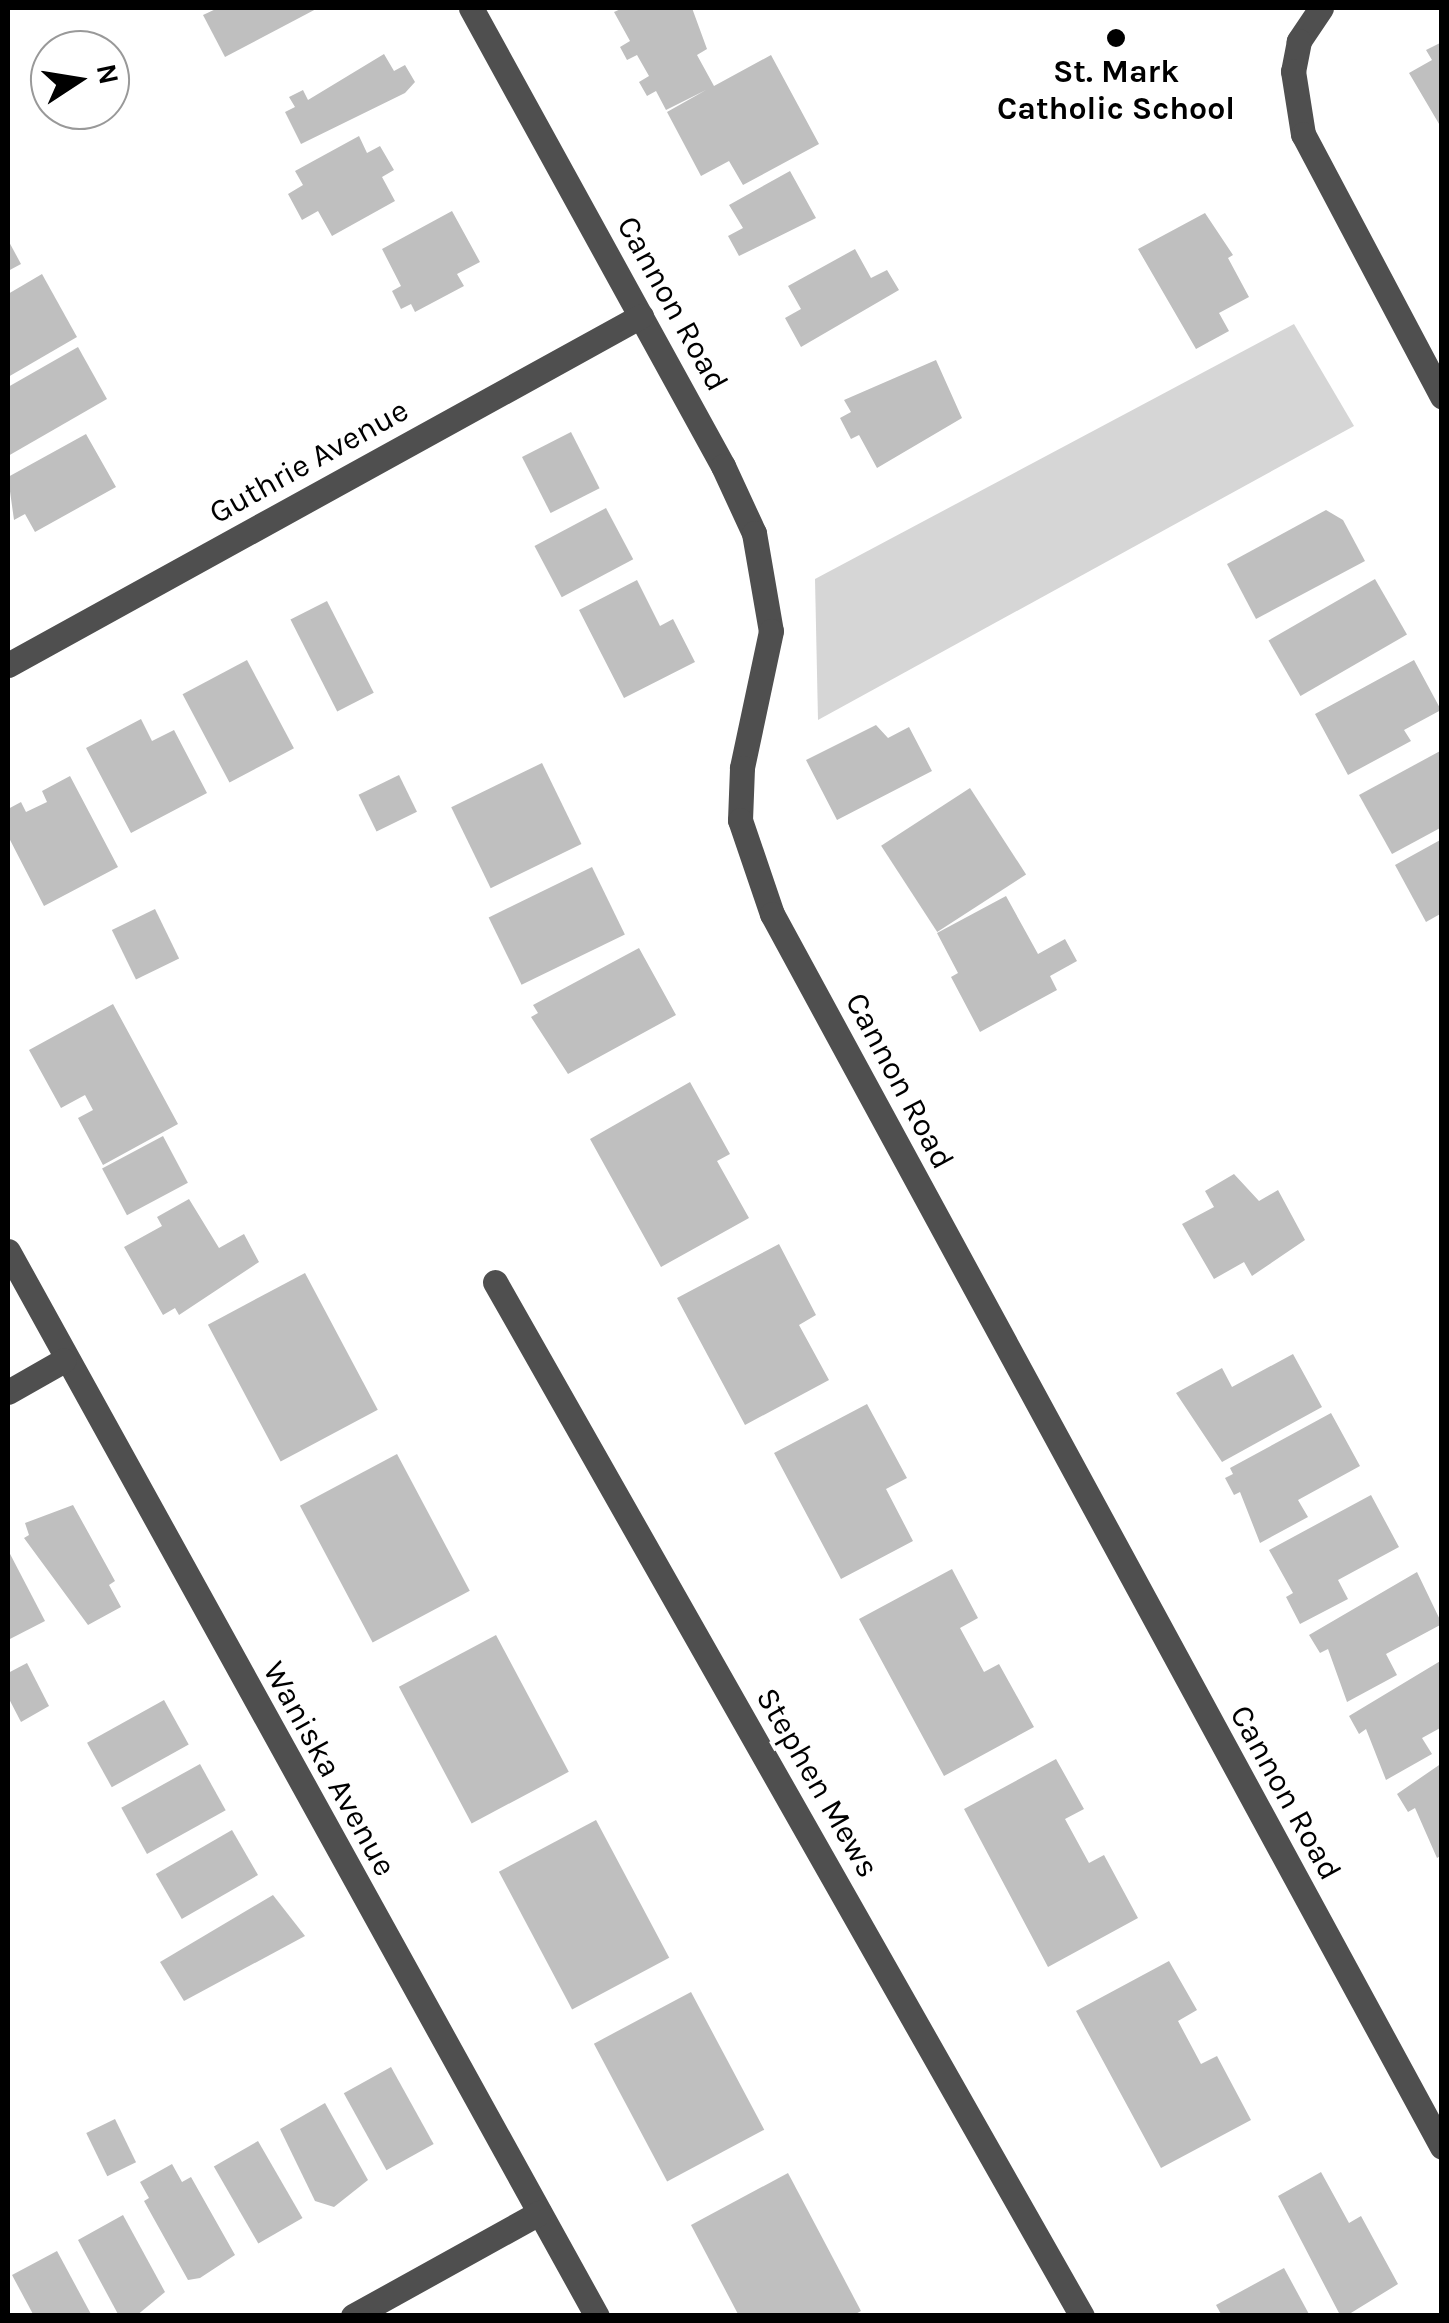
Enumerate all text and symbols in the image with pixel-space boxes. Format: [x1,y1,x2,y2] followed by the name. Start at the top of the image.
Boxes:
[1105,27,1127,49] marker: St. Mark Catholic School
[30,30,130,130] north arrow
[997,54,1235,129] place label: St. Mark Catholic School
[90,61,126,87] text: N
[608,210,736,398] street label: Cannon Road
[203,391,415,533] street label: Guthrie Avenue
[837,986,961,1176] street label: Cannon Road
[254,1655,404,1883] street label: Waniska Avenue
[747,1681,887,1885] street label: Stephen Mews
[1221,1699,1349,1887] street label: Cannon Road

